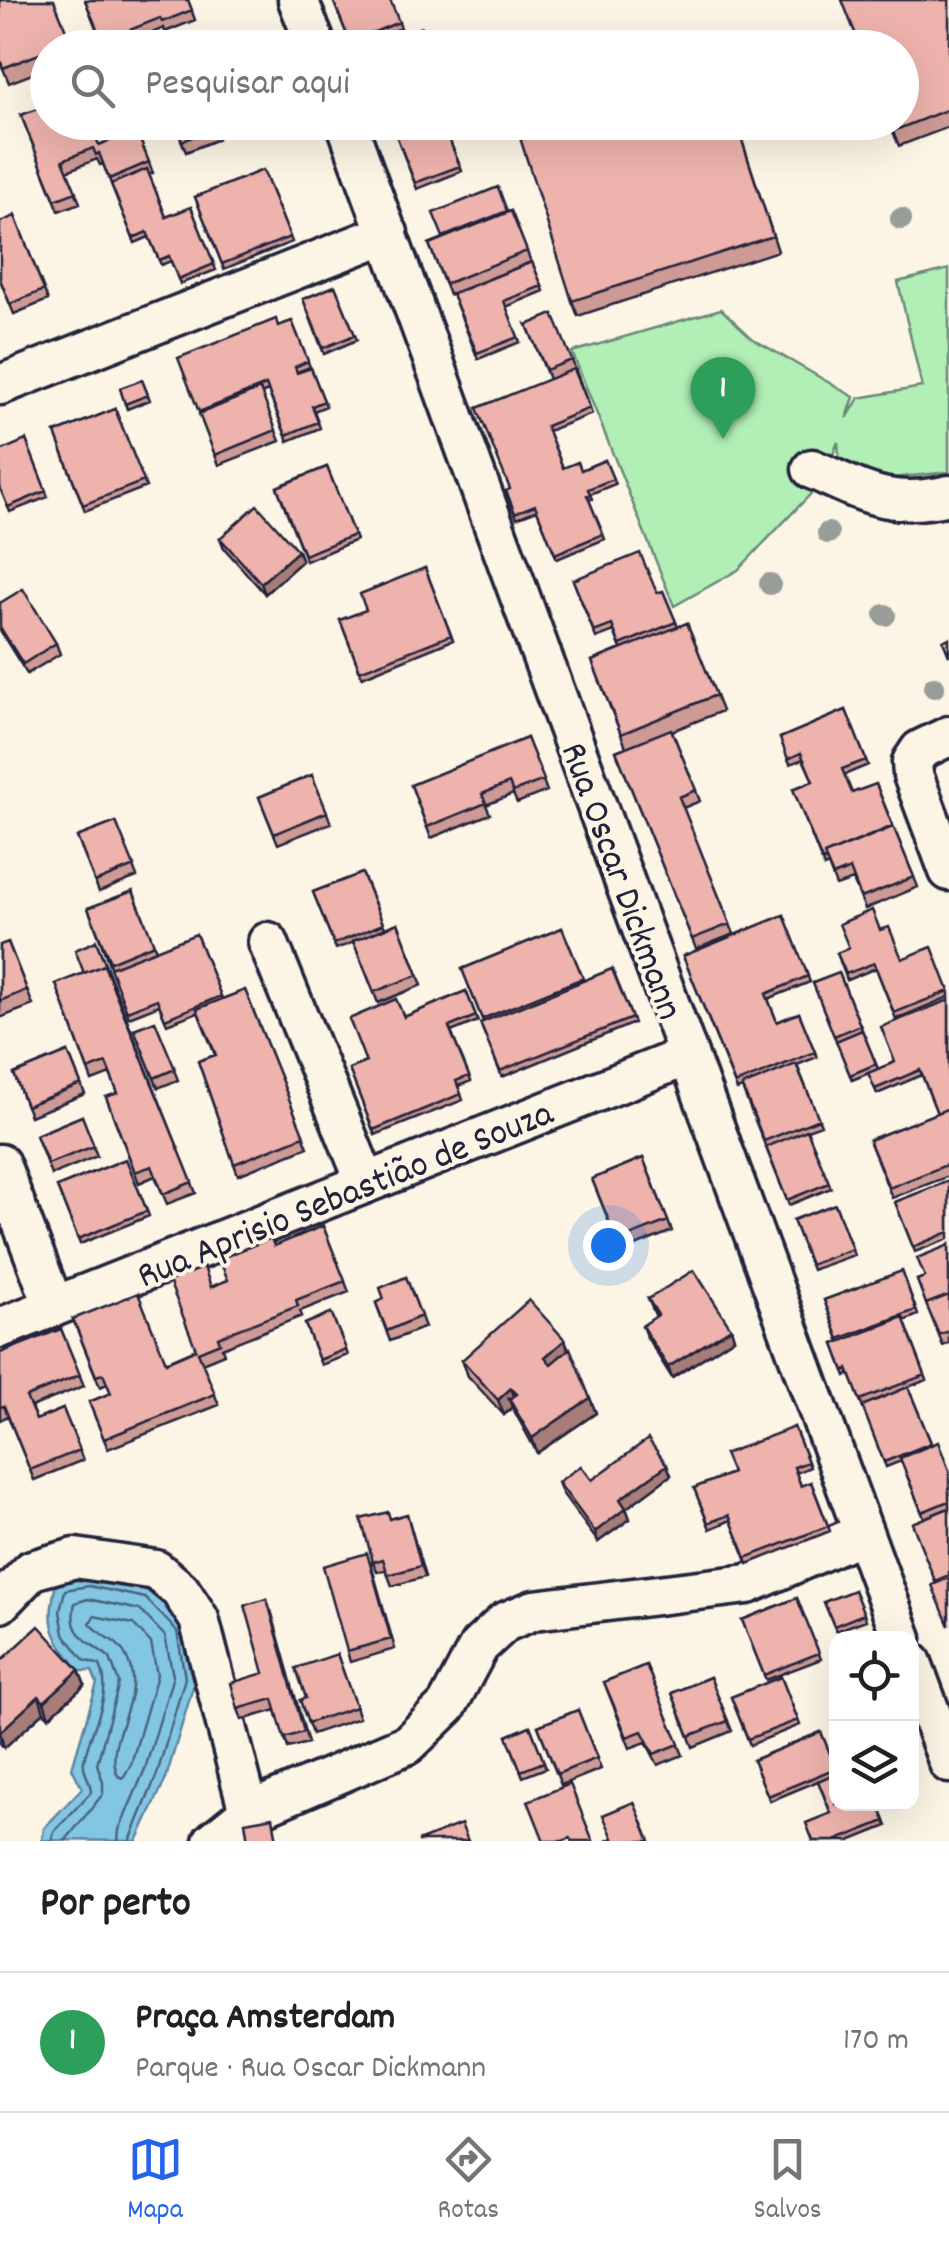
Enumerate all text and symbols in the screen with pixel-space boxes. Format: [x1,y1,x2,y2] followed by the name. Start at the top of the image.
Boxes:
[30,30,919,140] search box
[65,58,120,113] icon: search
[145,58,350,113] text: Pesquisar aqui
[690,356,756,439] pin: 1
[543,735,695,1028] street label: Rua Oscar Dickmann
[130,1088,563,1306] street label: Rua Aprisio Sebastião de Souza
[583,1220,634,1271] your location
[829,1631,919,1811] map controls
[829,1631,919,1721] button: locate
[829,1721,919,1811] button: layers
[40,1876,191,1936] text: Por perto
[135,1992,395,2047] text: Praça Amsterdam
[69,2019,76,2065] text: 1
[843,2019,909,2065] text: 170 m
[135,2047,486,2093] text: Parque · Rua Oscar Dickmann
[127,2132,183,2232] tab: Mapa
[438,2132,499,2232] tab: Rotas
[754,2132,822,2232] tab: Salvos

